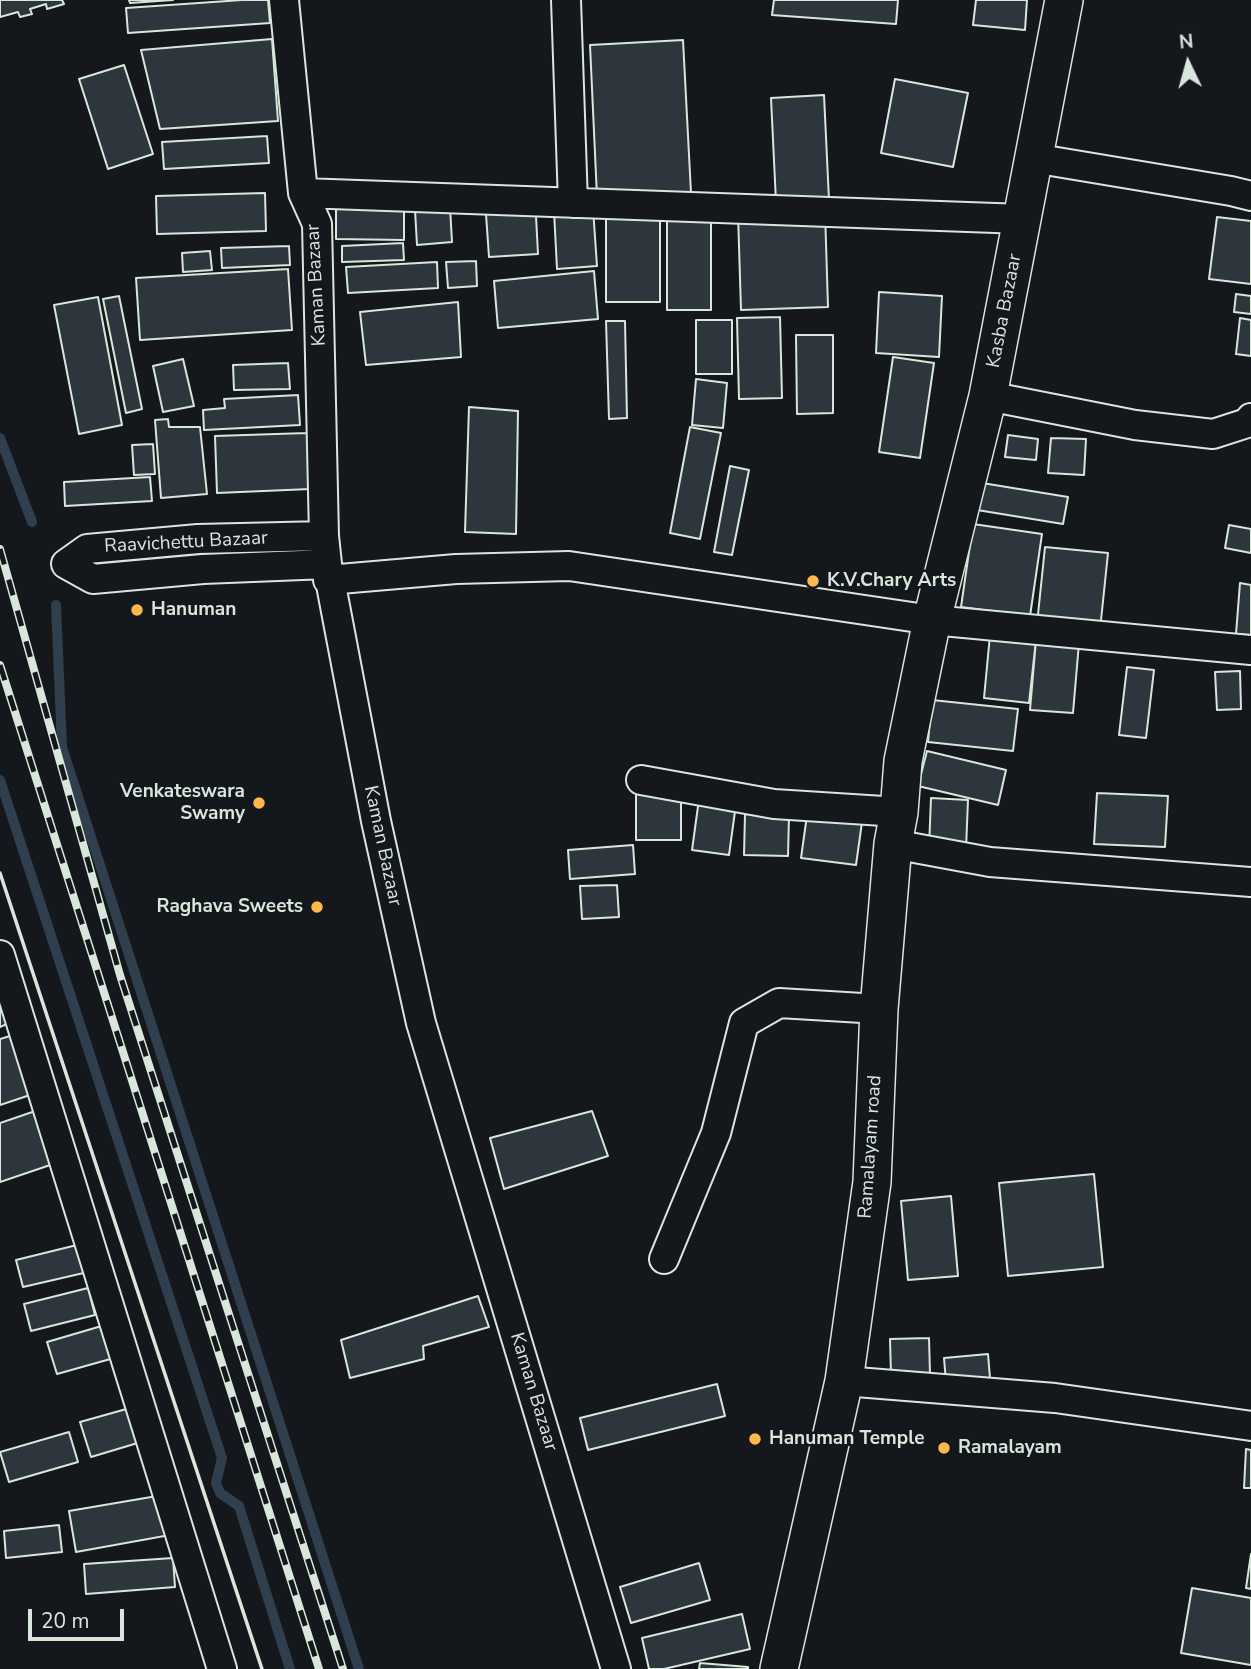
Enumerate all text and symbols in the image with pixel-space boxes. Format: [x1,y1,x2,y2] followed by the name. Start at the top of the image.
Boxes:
[1153,28,1223,98] north arrow
[1178,29,1194,56] text: N
[302,223,332,347] street label: Kaman Bazaar
[983,252,1027,370] street label: Kasba Bazaar
[104,527,268,559] street label: Raavichettu Bazaar
[827,570,956,592] place label: K.V.Chary Arts
[805,573,821,589] marker: K.V.Chary Arts
[151,599,236,621] place label: Hanuman
[129,602,145,618] marker: Hanuman
[120,781,245,825] place label: Venkateswara Swamy
[358,784,406,908] street label: Kaman Bazaar
[251,795,267,811] marker: Venkateswara Swamy
[156,896,303,918] place label: Raghava Sweets
[309,899,325,915] marker: Raghava Sweets
[855,1074,887,1220] street label: Ramalayam road
[504,1330,562,1454] street label: Kaman Bazaar
[769,1428,924,1450] place label: Hanuman Temple
[747,1431,763,1447] marker: Hanuman Temple
[958,1437,1062,1459] place label: Ramalayam
[936,1440,952,1456] marker: Ramalayam
[32,1596,128,1640] scale bar
[41,1607,90,1635] text: 20 m

